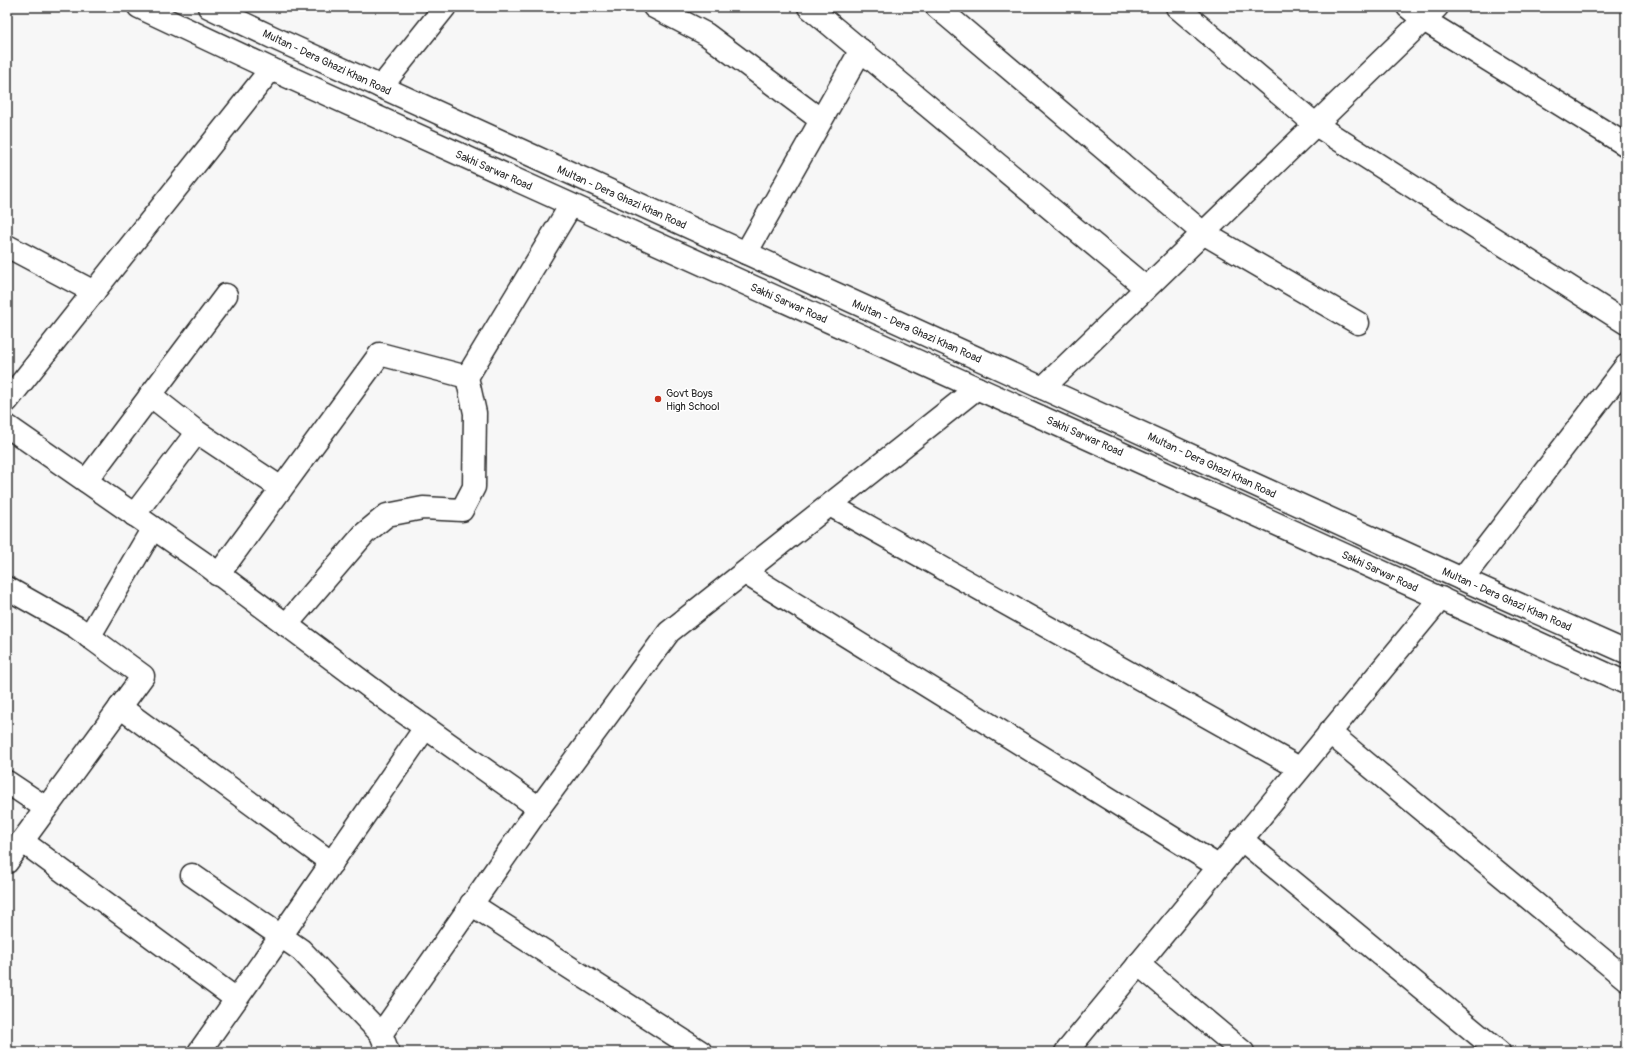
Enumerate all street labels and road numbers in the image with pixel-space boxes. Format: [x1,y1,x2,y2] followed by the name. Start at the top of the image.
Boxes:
[260,27,393,98] street label: Multan - Dera Ghazi Khan Road
[453,148,534,193] street label: Sakhi Sarwar Road
[555,163,689,232] street label: Multan - Dera Ghazi Khan Road
[748,281,829,326] street label: Sakhi Sarwar Road
[850,297,984,366] street label: Multan - Dera Ghazi Khan Road
[1044,414,1125,459] street label: Sakhi Sarwar Road
[1145,430,1278,501] street label: Multan - Dera Ghazi Khan Road
[1340,548,1420,595] street label: Sakhi Sarwar Road
[1440,565,1574,634] street label: Multan - Dera Ghazi Khan Road

